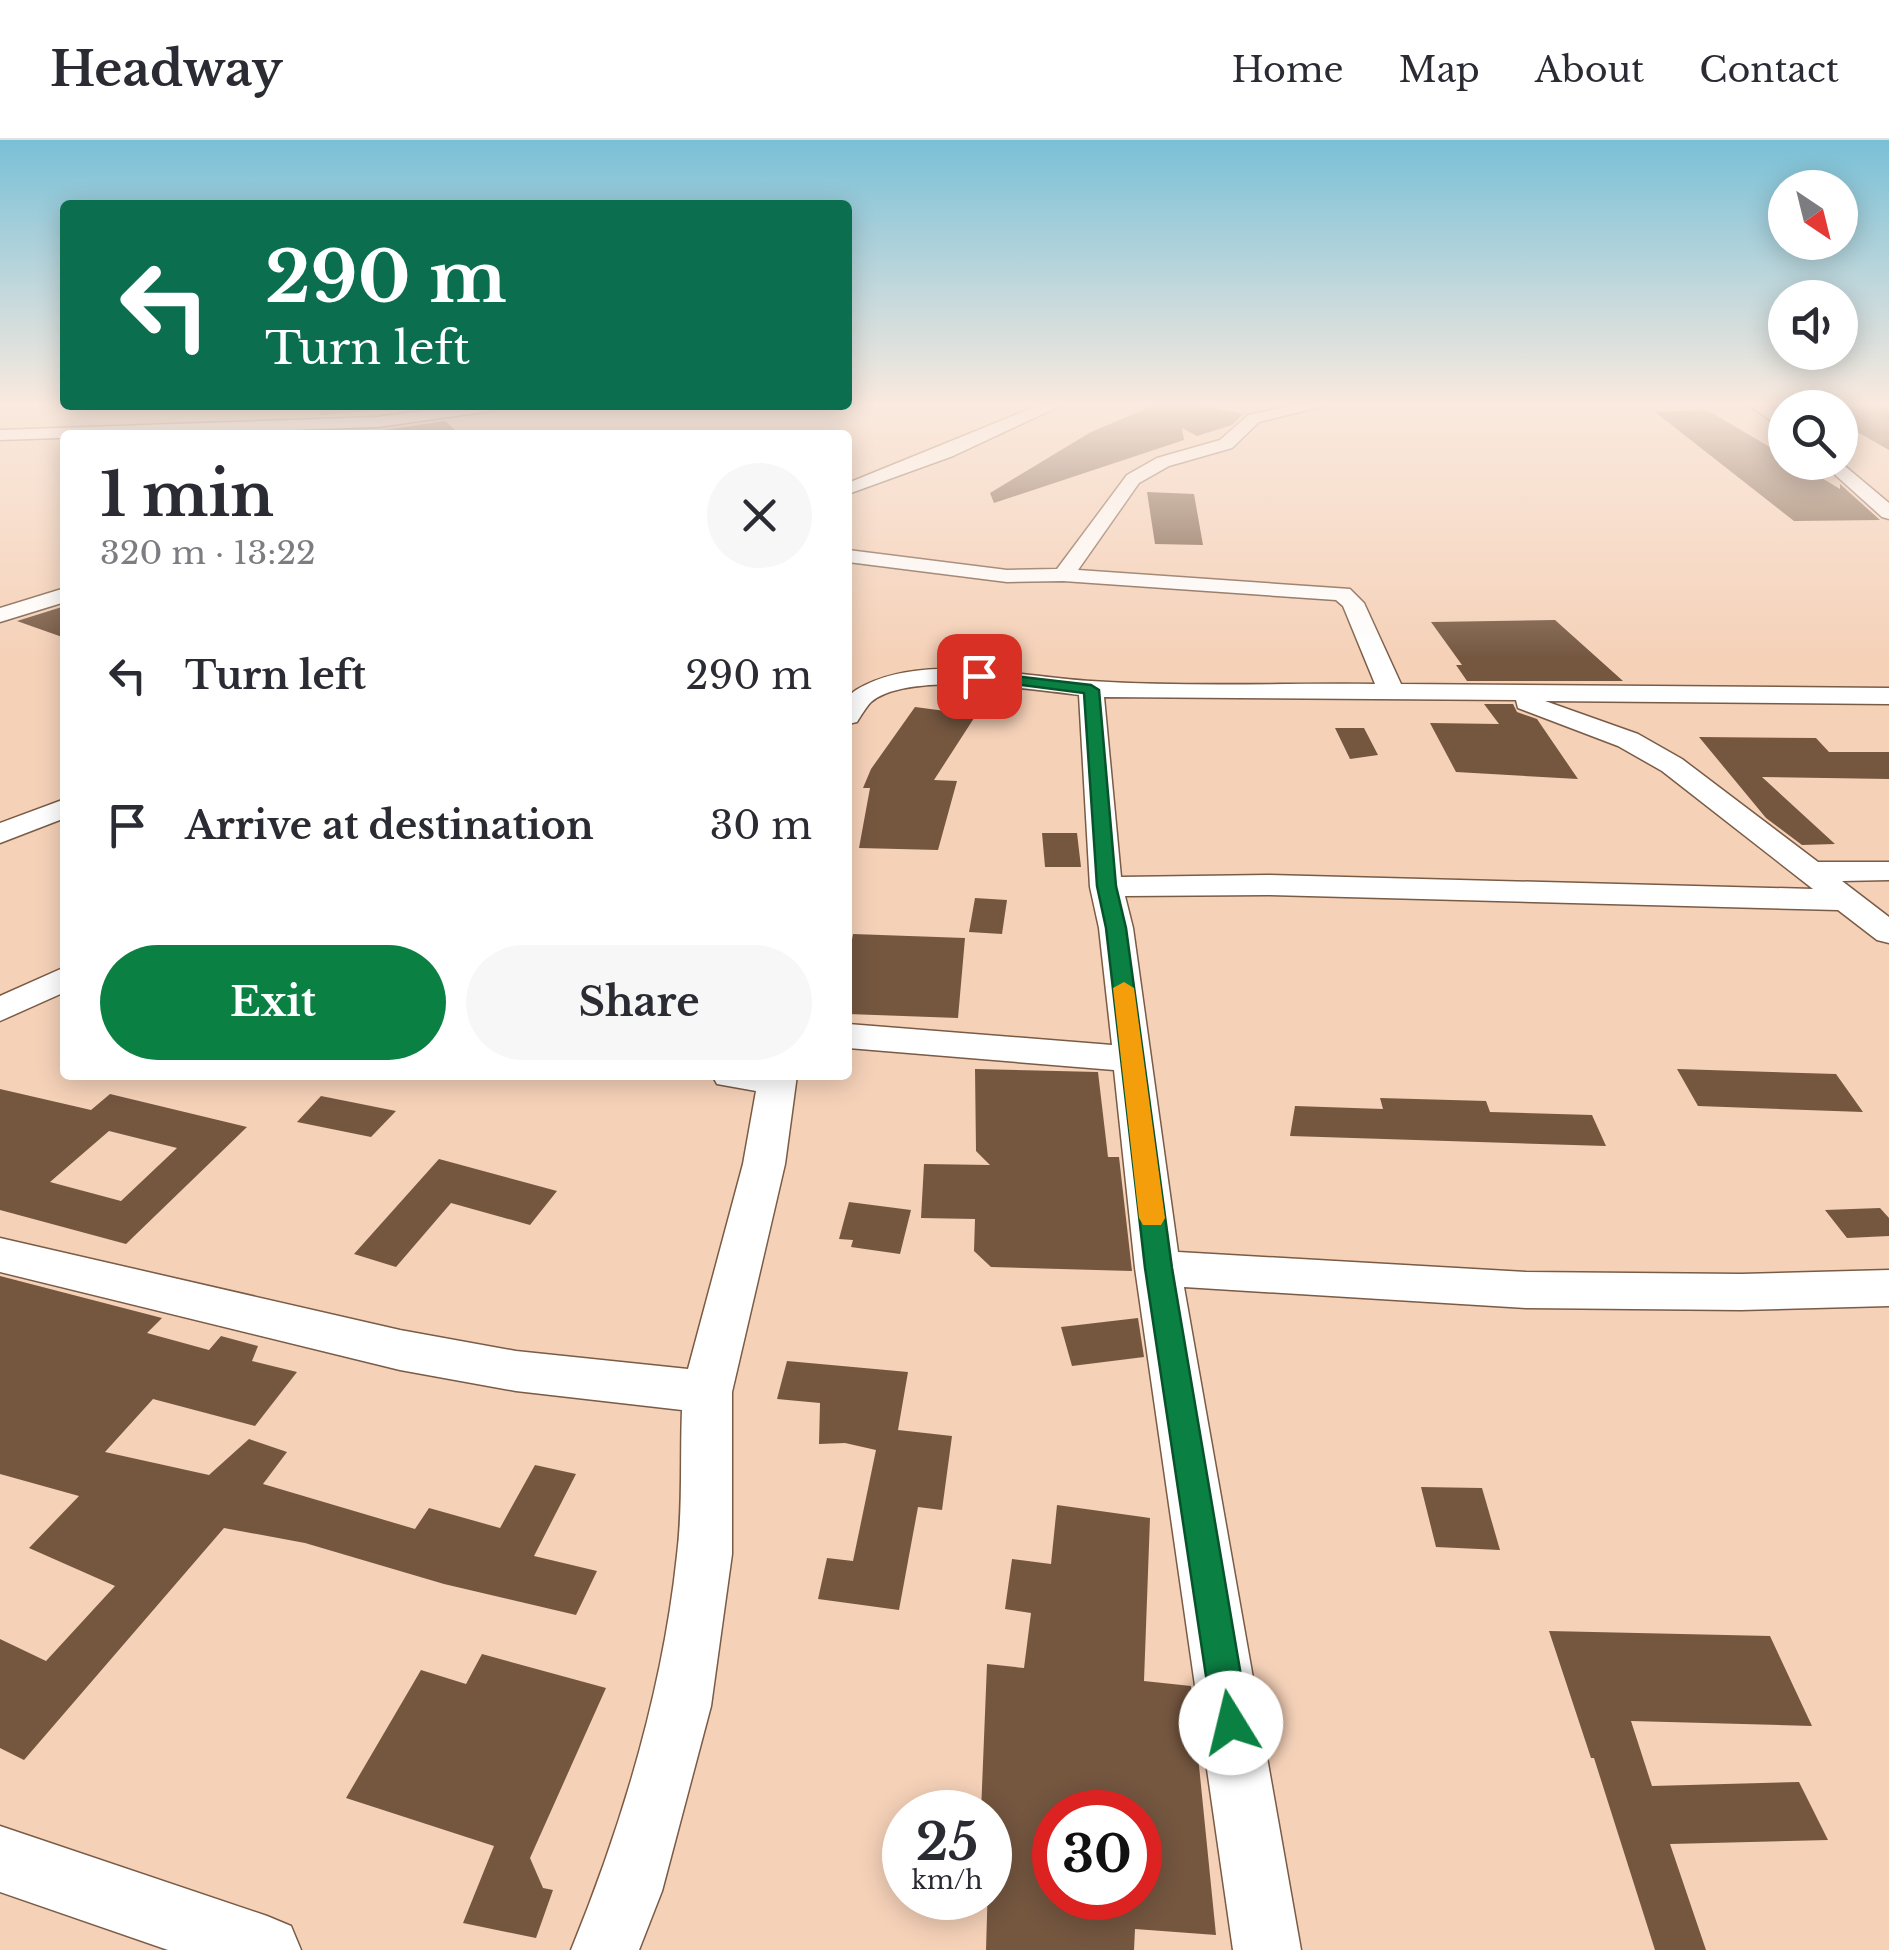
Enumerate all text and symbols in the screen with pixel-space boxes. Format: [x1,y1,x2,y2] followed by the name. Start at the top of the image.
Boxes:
[50,39,282,99] text: Headway
[1232,48,1344,91] text: Home
[1399,48,1480,91] text: Map
[1535,48,1644,91] text: About
[1699,48,1839,91] text: Contact
[1768,170,1858,260] north arrow
[1768,170,1858,480] map controls
[265,234,507,321] text: 290 m
[100,240,230,370] icon: left
[1768,280,1858,370] button: sound
[265,320,470,376] text: Turn left
[1768,390,1858,480] button: search
[100,458,274,532] text: 1 min
[707,463,812,568] button: close
[100,533,316,573] text: 320 m · 13:22
[937,634,1022,719] pin
[100,648,155,703] icon: left
[952,649,1007,704] icon: arrive
[185,652,366,699] text: Turn left
[685,652,812,699] text: 290 m
[100,798,155,853] icon: arrive
[185,802,594,849] text: Arrive at destination
[710,802,812,849] text: 30 m
[100,945,446,1060] button: Exit
[466,945,812,1060] button: Share
[1179,1671,1283,1775] position arrow
[1032,1790,1162,1920] speed limit sign: 30
[916,1811,978,1874] text: 25
[912,1865,982,1896] text: km/h

